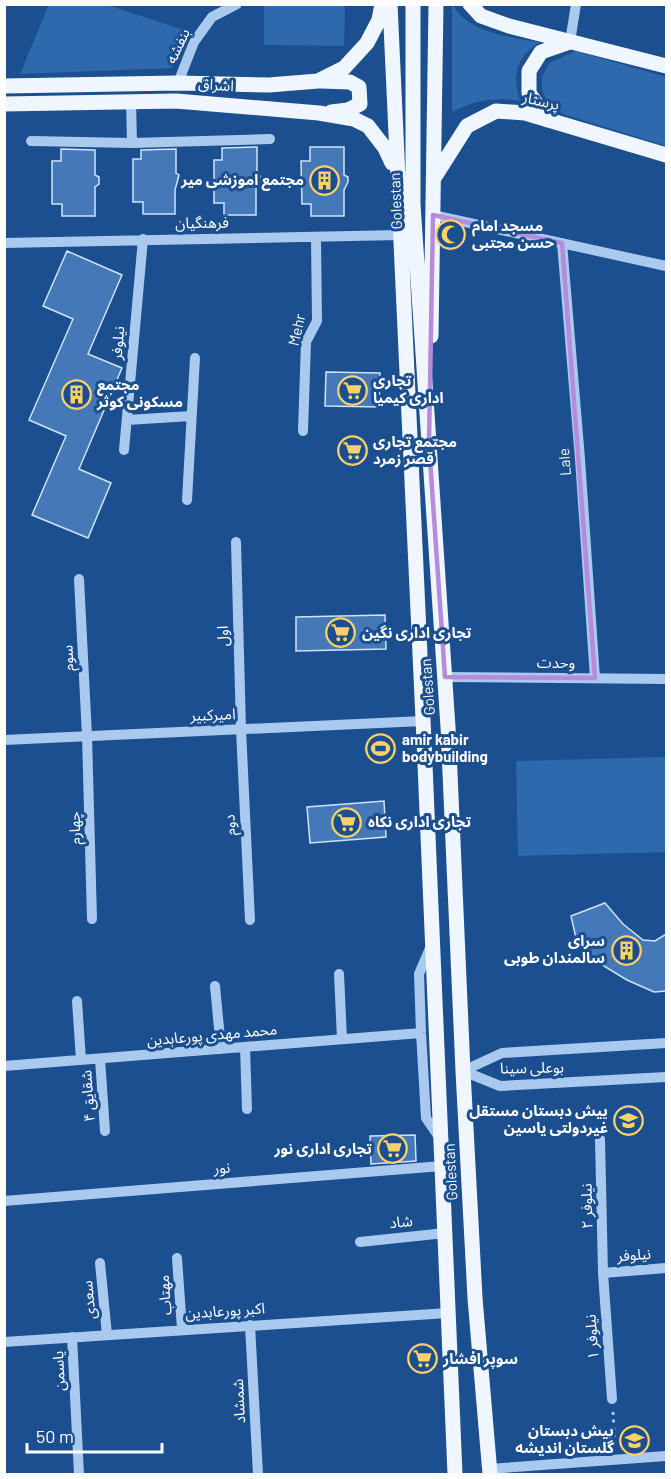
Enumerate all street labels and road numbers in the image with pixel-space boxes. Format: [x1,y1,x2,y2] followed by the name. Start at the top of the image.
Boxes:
[161,25,193,66] street label: بنفشه
[197,74,235,95] street label: اشراق
[520,87,561,115] street label: پرستار
[385,172,405,230] street label: Golestan
[175,213,229,232] street label: فرهنگیان
[284,312,309,348] street label: Mehr
[106,325,128,362] street label: نیلوفر
[554,448,574,476] street label: Lale
[213,625,232,647] street label: اول
[57,644,80,672] street label: سوم
[537,653,575,672] street label: وحدت
[416,658,438,716] street label: Golestan
[189,704,236,725] street label: امیرکبیر
[65,811,86,845] street label: چهارم
[219,814,242,836] street label: دوم
[146,1019,278,1051] street label: محمد مهدی پورعابدین
[500,1057,564,1078] street label: بوعلی سینا
[76,1069,100,1123] street label: شقایق ۴
[440,1143,460,1201] street label: Golestan
[212,1157,231,1178] street label: نور
[577,1183,596,1229] street label: نیلوفر ۲
[388,1211,414,1231] street label: شاد
[615,1244,652,1265] street label: نیلوفر
[154,1274,175,1316] street label: مهتاب
[77,1279,100,1320] street label: سعدی
[184,1298,266,1324] street label: اکبر پورعابدین
[580,1314,603,1360] street label: نیلوفر ۱
[48,1350,69,1392] street label: یاسمن
[228,1378,248,1424] street label: شمشاد

